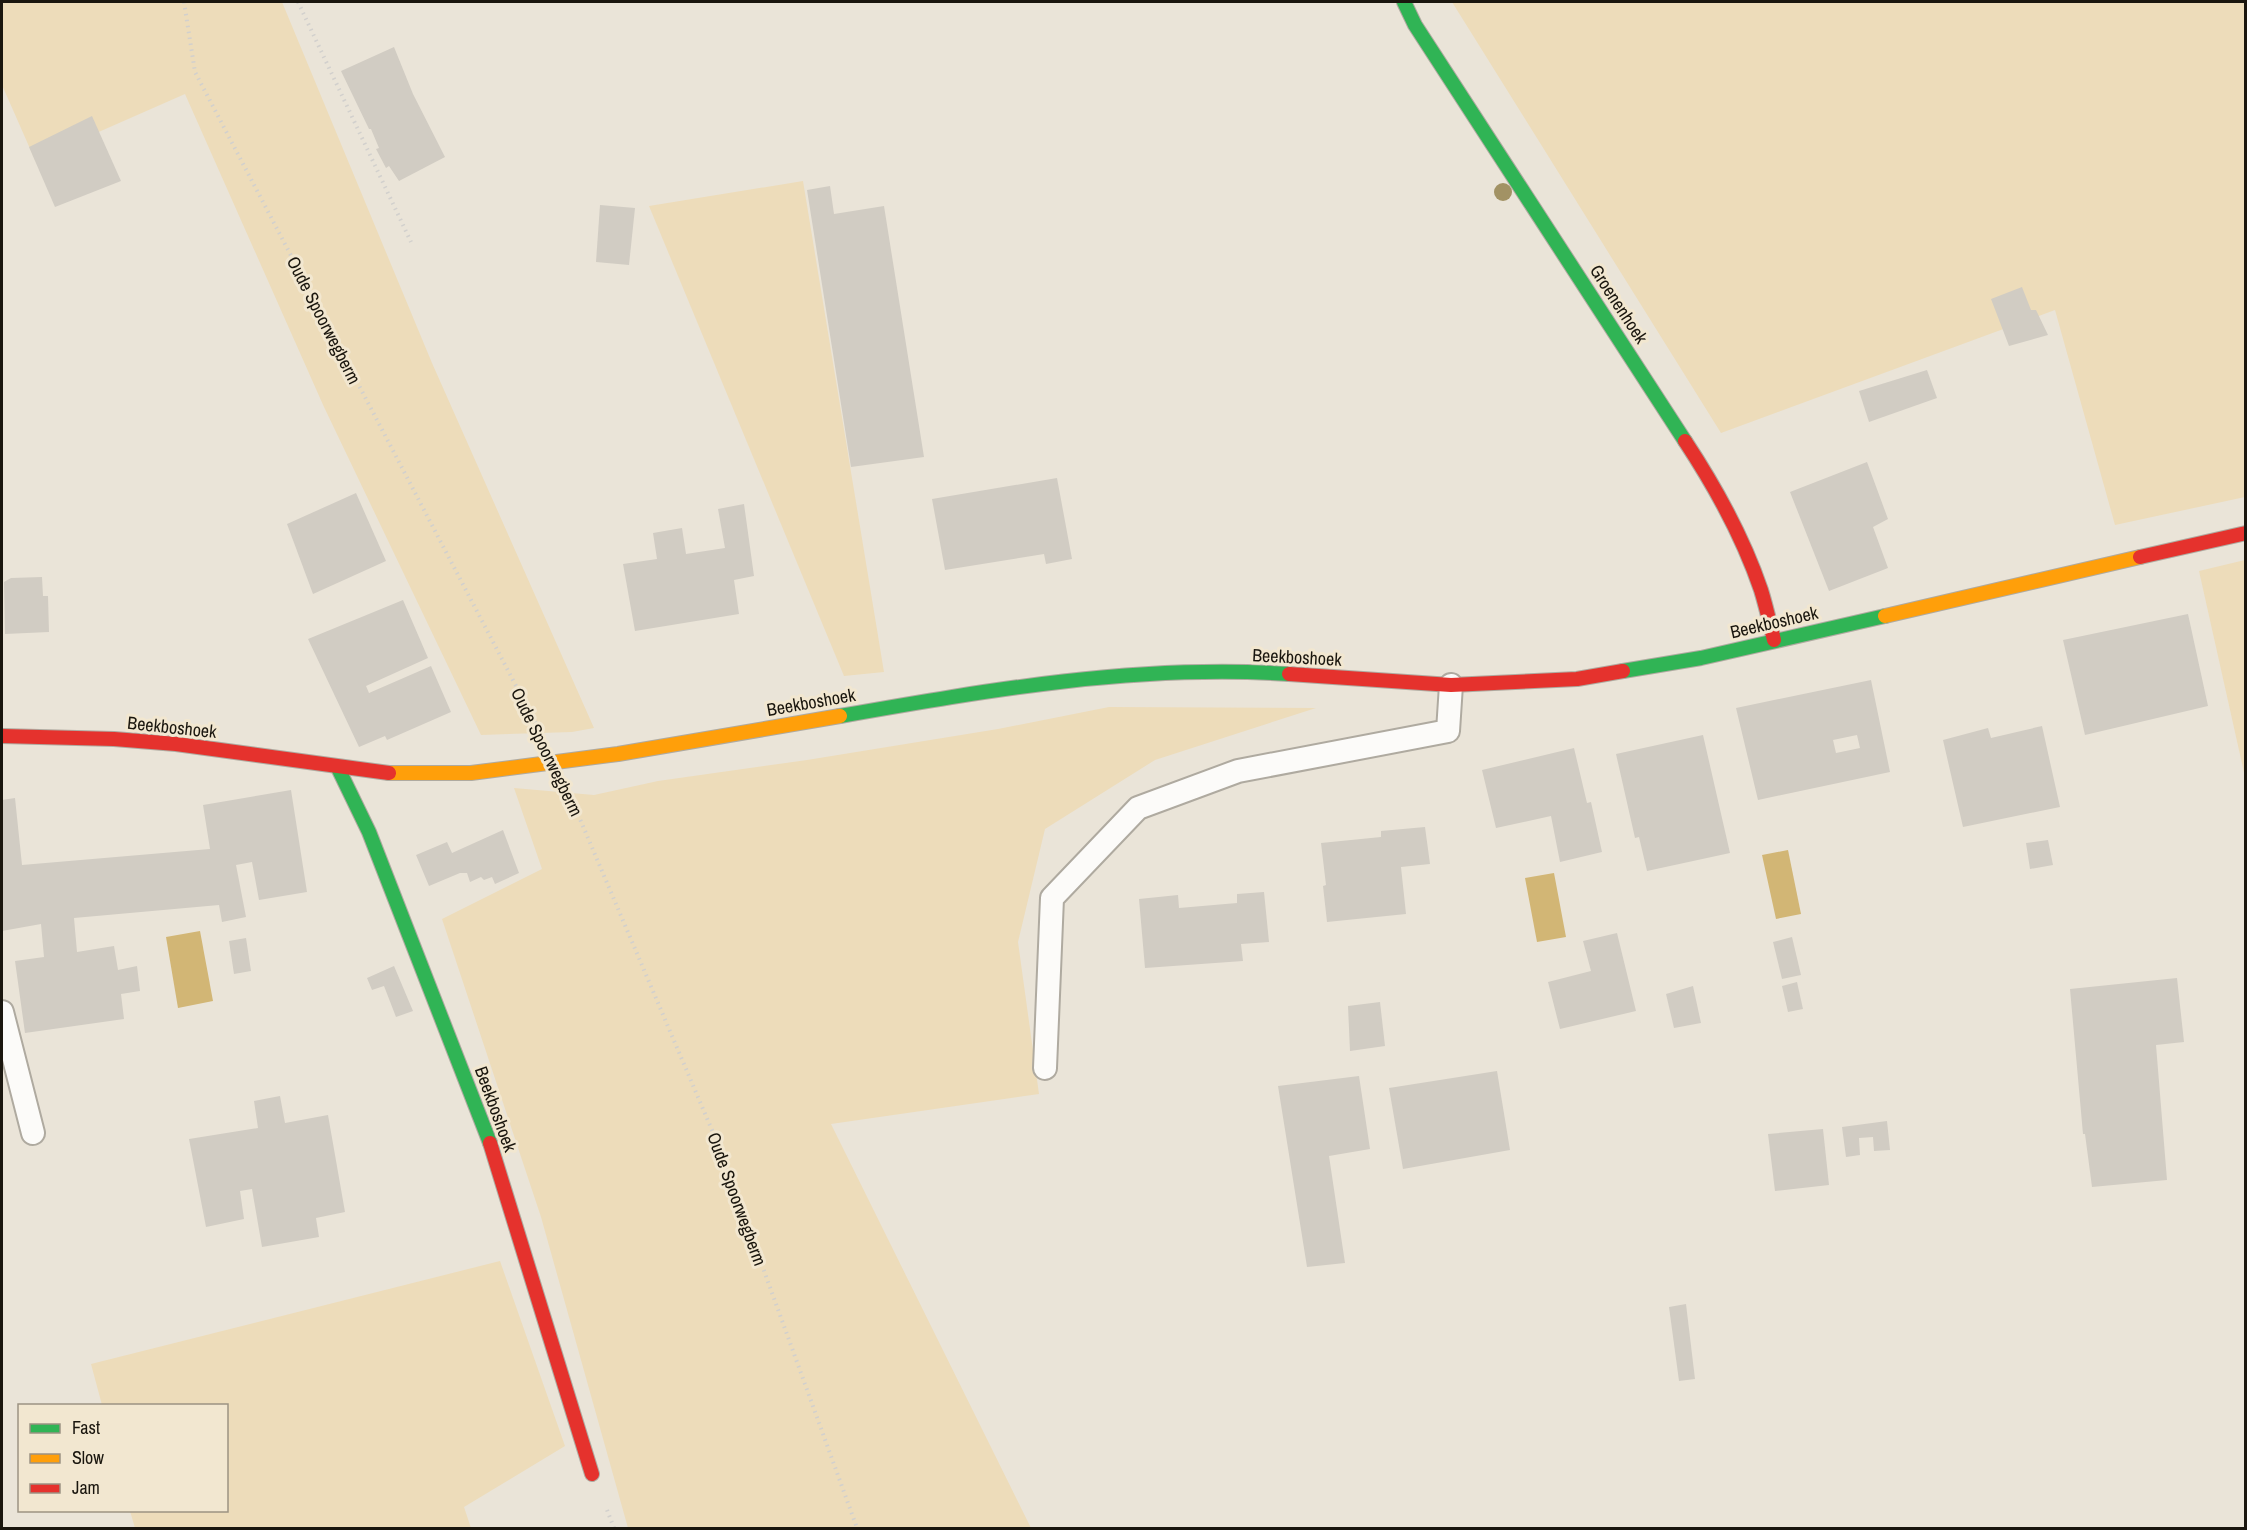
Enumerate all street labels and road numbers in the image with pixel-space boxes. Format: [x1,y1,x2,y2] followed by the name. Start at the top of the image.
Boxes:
[281,252,367,388] street label: Oude Spoorwegberm
[1584,260,1654,349] street label: Groenenhoek
[1728,600,1821,644] street label: Beekboshoek
[1252,642,1343,672] street label: Beekboshoek
[765,682,858,722] street label: Beekboshoek
[505,683,589,821] street label: Oude Spoorwegberm
[126,710,218,744] street label: Beekboshoek
[469,1063,523,1156] street label: Beekboshoek
[701,1129,773,1269] street label: Oude Spoorwegberm

